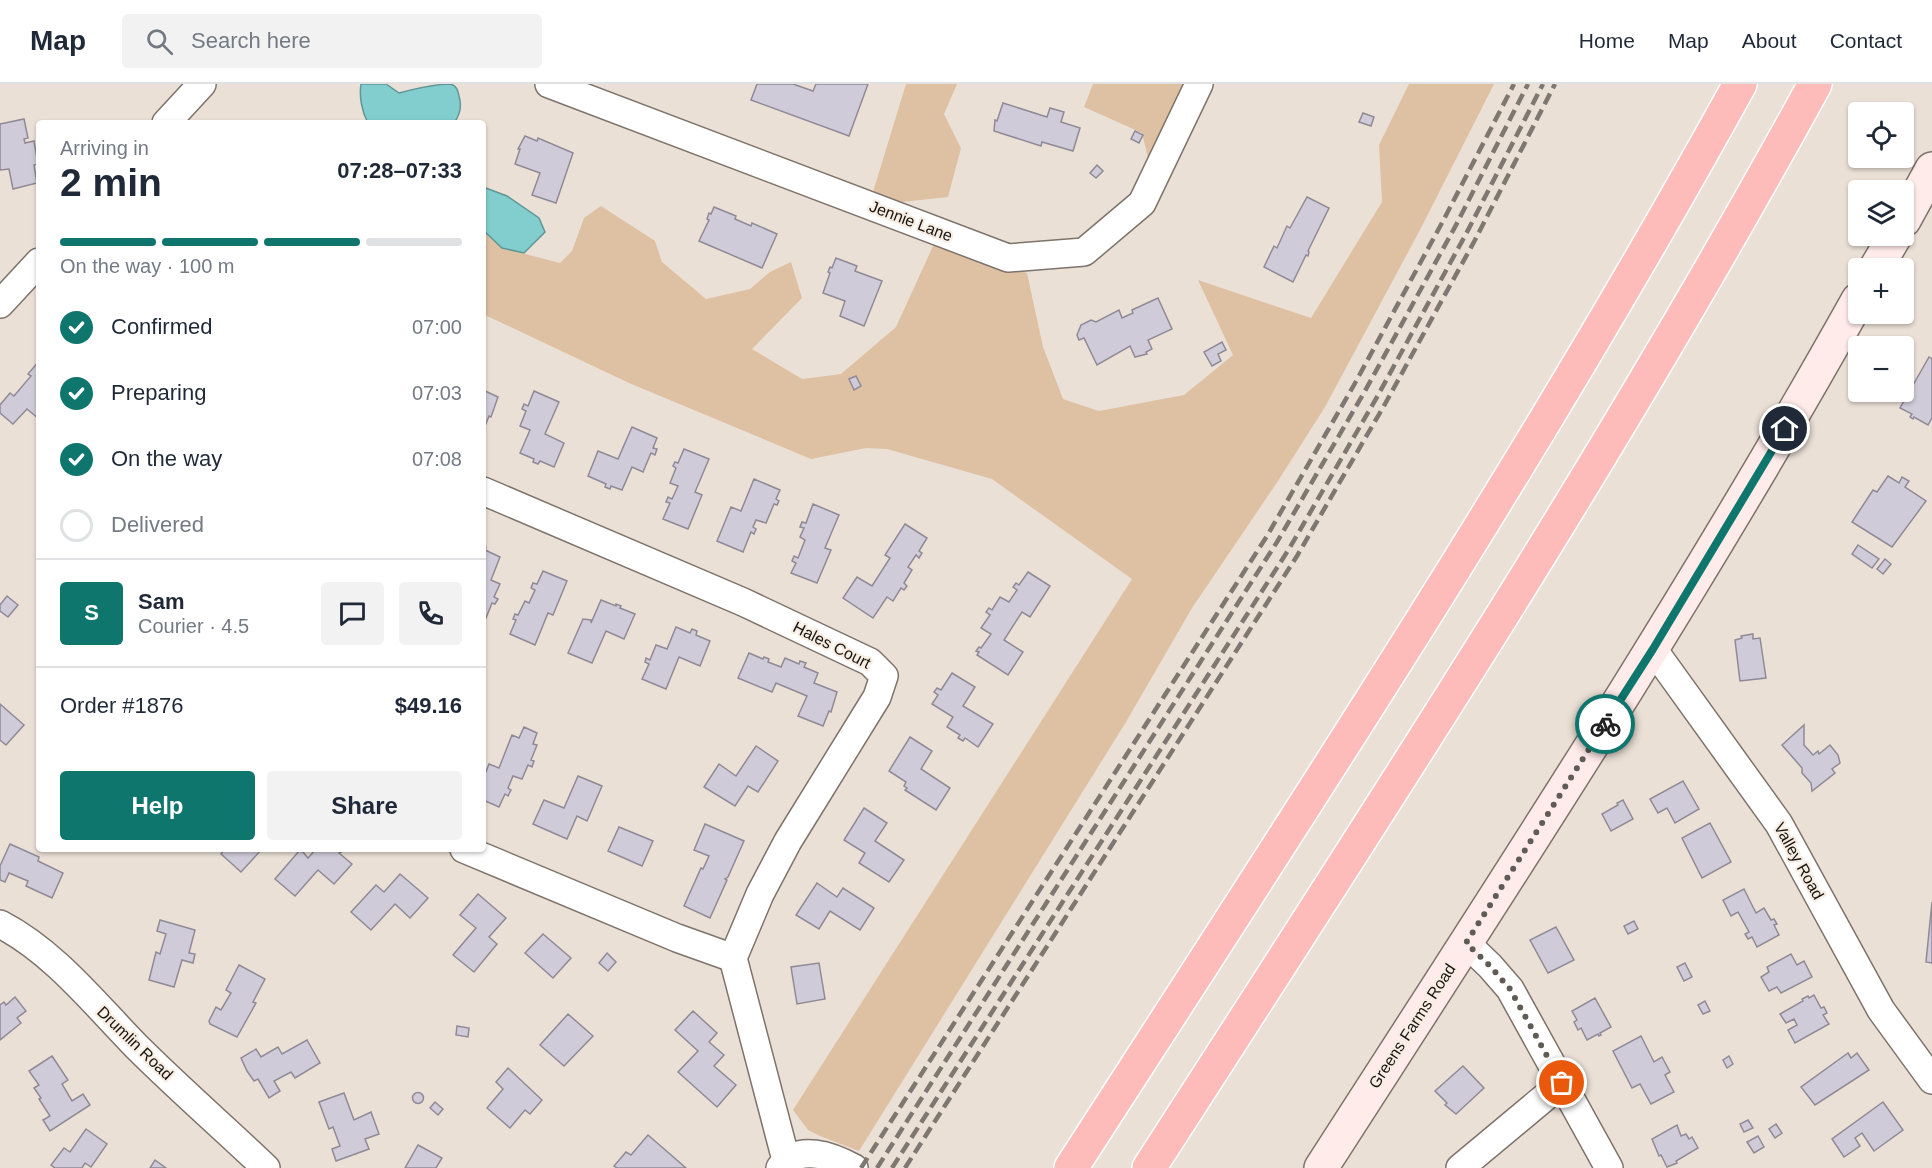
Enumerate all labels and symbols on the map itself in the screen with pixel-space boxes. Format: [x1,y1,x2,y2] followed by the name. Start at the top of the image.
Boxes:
[867,197,955,245] street label: Jennie Lane
[1759,403,1810,454] pin
[791,618,874,672] street label: Hales Court
[1575,694,1635,754] courier
[1771,820,1827,902] street label: Valley Road
[1365,961,1459,1091] street label: Greens Farms Road
[94,1003,176,1083] street label: Drumlin Road
[1536,1057,1587,1108] pin

